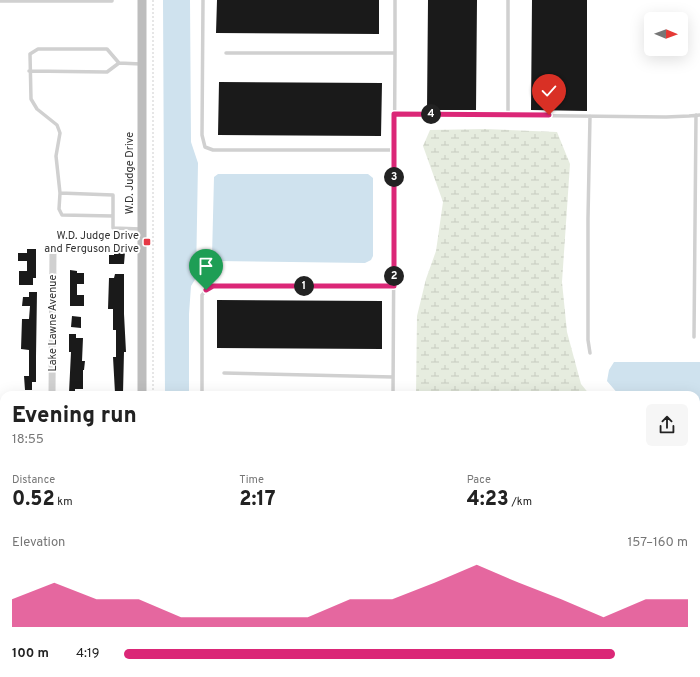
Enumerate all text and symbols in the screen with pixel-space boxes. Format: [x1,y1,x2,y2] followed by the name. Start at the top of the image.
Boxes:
[644,12,688,56] north arrow
[644,12,688,56] map controls
[532,74,566,115] pin
[538,80,560,102] icon: check
[421,104,441,124] pin: 4
[427,107,435,121] text: 4
[123,132,137,214] street label: W.D. Judge Drive
[384,167,404,187] pin: 3
[391,170,397,184] text: 3
[44,229,139,256] place label: W.D. Judge Drive and Ferguson Drive
[142,237,152,247] marker: W.D. Judge Drive and Ferguson Drive
[189,249,223,290] pin
[195,255,217,277] icon: arrive
[384,266,404,286] pin: 2
[391,269,397,283] text: 2
[46,275,60,371] street label: Lake Lawne Avenue
[294,276,314,296] pin: 1
[302,279,306,293] text: 1
[12,403,137,430] text: Evening run
[646,404,688,446] button: share
[12,432,44,448] text: 18:55
[12,473,55,487] text: Distance
[239,473,264,487] text: Time
[467,473,491,487] text: Pace
[12,487,55,513] text: 0.52
[239,487,276,513] text: 2:17
[467,487,509,513] text: 4:23
[55,495,72,509] text: km
[509,495,532,509] text: /km
[12,535,65,551] text: Elevation
[627,535,688,551] text: 157–160 m
[12,646,49,662] text: 100 m
[76,646,100,662] text: 4:19

